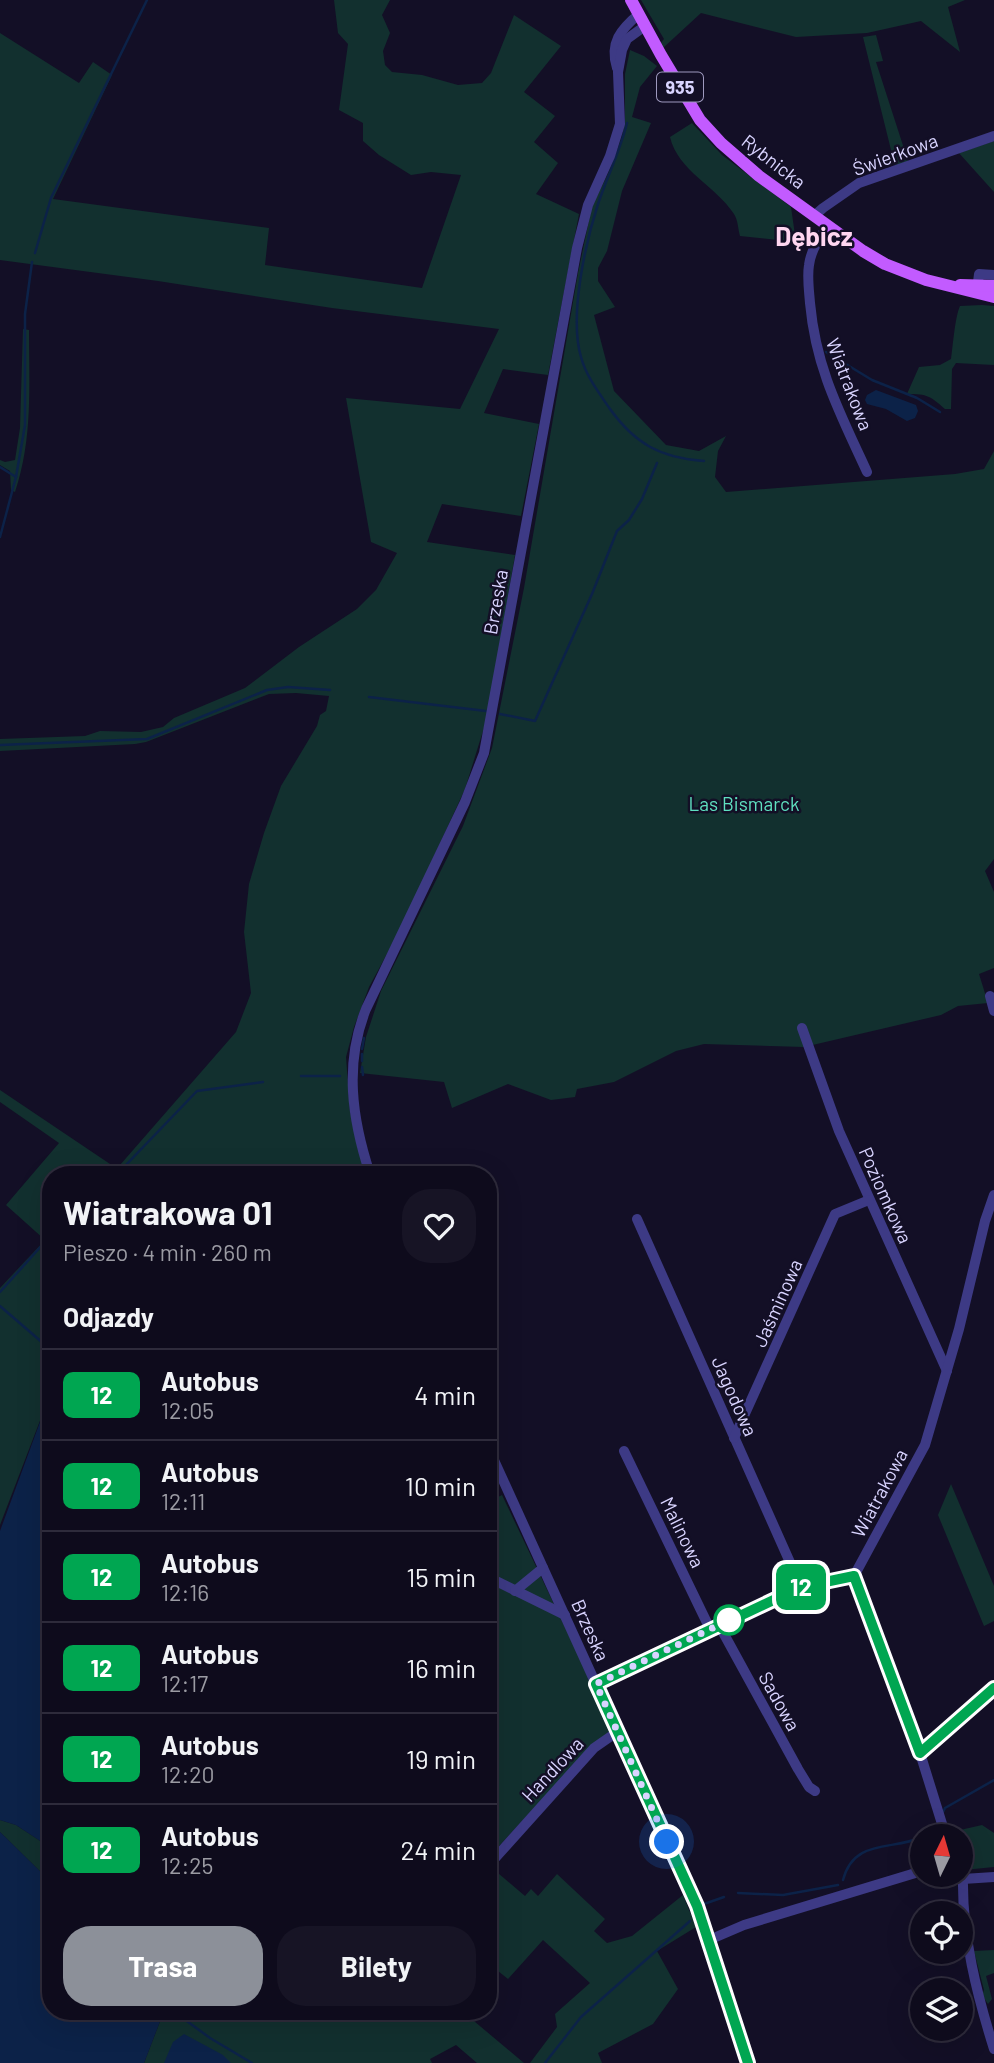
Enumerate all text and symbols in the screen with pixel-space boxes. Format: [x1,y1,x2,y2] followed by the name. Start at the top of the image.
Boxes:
[657,72,703,102] road number: 935
[849,128,941,180] street label: Świerkowa
[737,129,811,193] street label: Rybnicka
[775,220,853,251] district label: Dębicz
[822,335,878,433] street label: Wiatrakowa
[478,568,512,636] street label: Brzeska
[689,792,799,815] park label: Las Bismarck
[855,1143,917,1247] street label: Poziomkowa
[402,1189,476,1263] button: heart
[63,1192,272,1232] text: Wiatrakowa 01
[63,1238,272,1266] text: Pieszo · 4 min · 260 m
[747,1256,807,1350] street label: Jaśminowa
[63,1301,154,1332] text: Odjazdy
[707,1353,763,1439] street label: Jagodowa
[161,1365,259,1396] text: Autobus
[414,1379,476,1410] text: 4 min
[91,1380,112,1409] text: 12
[161,1396,214,1424] text: 12:05
[846,1445,912,1541] street label: Wiatrakowa
[161,1456,259,1487] text: Autobus
[405,1470,476,1501] text: 10 min
[91,1471,112,1500] text: 12
[161,1487,205,1515] text: 12:11
[656,1493,710,1571] street label: Malinowa
[161,1547,259,1578] text: Autobus
[406,1561,476,1592] text: 15 min
[91,1562,112,1591] text: 12
[770,1564,832,1610] line badge: 12
[790,1572,812,1601] text: 12
[161,1578,209,1606] text: 12:16
[567,1595,615,1665] street label: Brzeska
[714,1605,744,1635] unlabelled marker
[161,1638,259,1669] text: Autobus
[406,1652,476,1683] text: 16 min
[91,1653,112,1682] text: 12
[754,1667,806,1735] street label: Sadowa
[161,1669,208,1697] text: 12:17
[161,1729,259,1760] text: Autobus
[516,1732,588,1806] street label: Handlowa
[406,1743,476,1774] text: 19 min
[91,1744,112,1773] text: 12
[161,1760,215,1788] text: 12:20
[161,1820,259,1851] text: Autobus
[649,1824,684,1859] your location
[910,1824,973,1886] north arrow
[910,1824,973,2041] map controls
[400,1834,476,1865] text: 24 min
[91,1835,112,1864] text: 12
[161,1851,213,1879] text: 12:25
[910,1901,973,1964] button: locate
[63,1926,263,2006] button: Trasa
[277,1926,476,2006] button: Bilety
[910,1978,973,2041] button: layers

